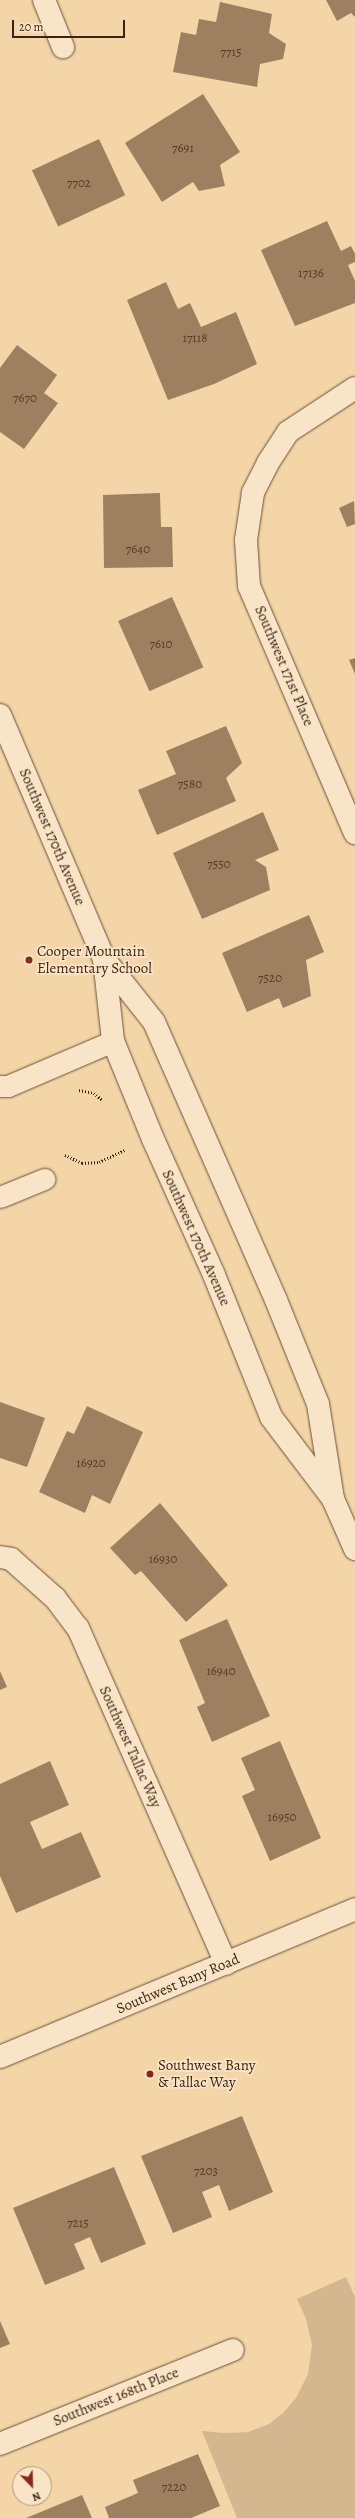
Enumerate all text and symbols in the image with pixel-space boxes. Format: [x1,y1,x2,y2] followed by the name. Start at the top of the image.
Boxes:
[14,12,127,38] scale bar
[19,19,43,35] text: 20 m
[221,44,241,60] house number: 7715
[172,140,194,156] house number: 7691
[67,175,91,191] house number: 7702
[298,265,324,281] house number: 17136
[182,330,208,346] house number: 17118
[13,390,37,406] house number: 7670
[126,541,150,557] house number: 7640
[250,603,318,729] street label: Southwest 171st Place
[150,636,172,652] house number: 7610
[15,766,89,908] street label: Southwest 170th Avenue
[178,776,202,792] house number: 7580
[207,856,231,872] house number: 7550
[37,942,152,977] place label: Cooper Mountain Elementary School
[24,955,34,965] marker: Cooper Mountain Elementary School
[258,970,282,986] house number: 7520
[158,1167,234,1309] street label: Southwest 170th Avenue
[76,1455,106,1471] house number: 16920
[149,1551,177,1567] house number: 16930
[206,1663,236,1679] house number: 16940
[95,1683,165,1811] street label: Southwest Tallac Way
[268,1809,296,1825] house number: 16950
[114,1950,242,2018] street label: Southwest Bany Road
[158,2056,255,2091] place label: Southwest Bany & Tallac Way
[145,2069,155,2079] marker: Southwest Bany & Tallac Way
[194,2163,218,2179] house number: 7203
[67,2215,89,2231] house number: 7215
[51,2364,181,2430] street label: Southwest 168th Place
[12,2466,52,2506] north arrow
[162,2479,186,2495] house number: 7220
[30,2488,43,2505] text: N

